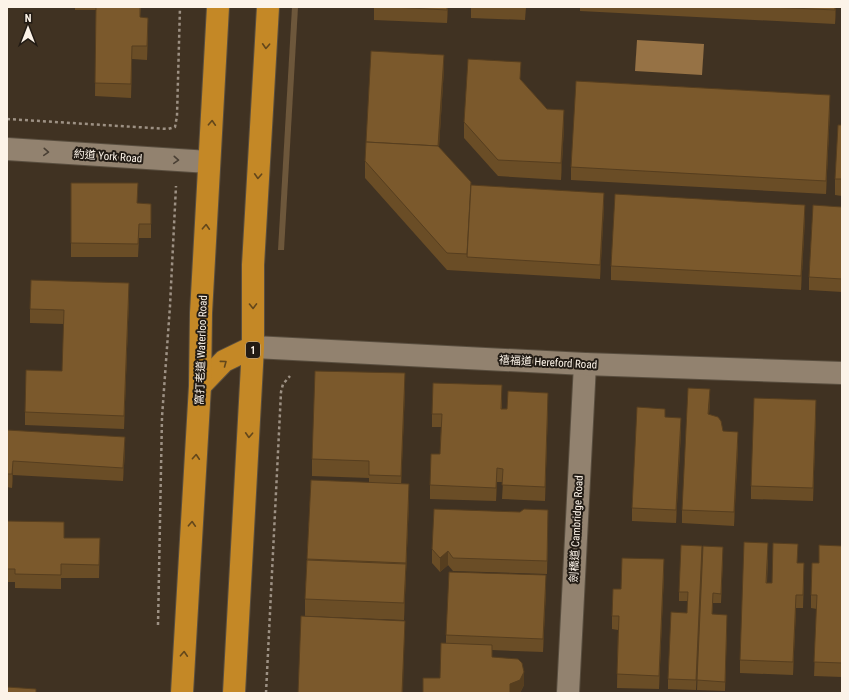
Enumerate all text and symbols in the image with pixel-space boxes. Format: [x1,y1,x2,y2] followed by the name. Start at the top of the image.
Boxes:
[8,8,48,48] north arrow
[25,12,32,25] text: N
[261,43,270,49] one-way arrow
[207,120,216,126] one-way arrow
[43,147,49,156] one-way arrow
[73,148,143,165] street label: 約道 York Road
[173,156,179,164] one-way arrow
[254,173,263,179] one-way arrow
[201,224,210,230] one-way arrow
[193,295,210,405] street label: 窩打老道 Waterloo Road
[249,303,257,309] one-way arrow
[246,342,260,358] road number: 1
[499,353,597,372] street label: 禧福道 Hereford Road
[220,360,227,367] one-way arrow
[244,432,253,438] one-way arrow
[191,454,200,460] one-way arrow
[567,475,586,583] street label: 劍橋道 Cambridge Road
[187,521,196,527] one-way arrow
[180,651,188,657] one-way arrow

